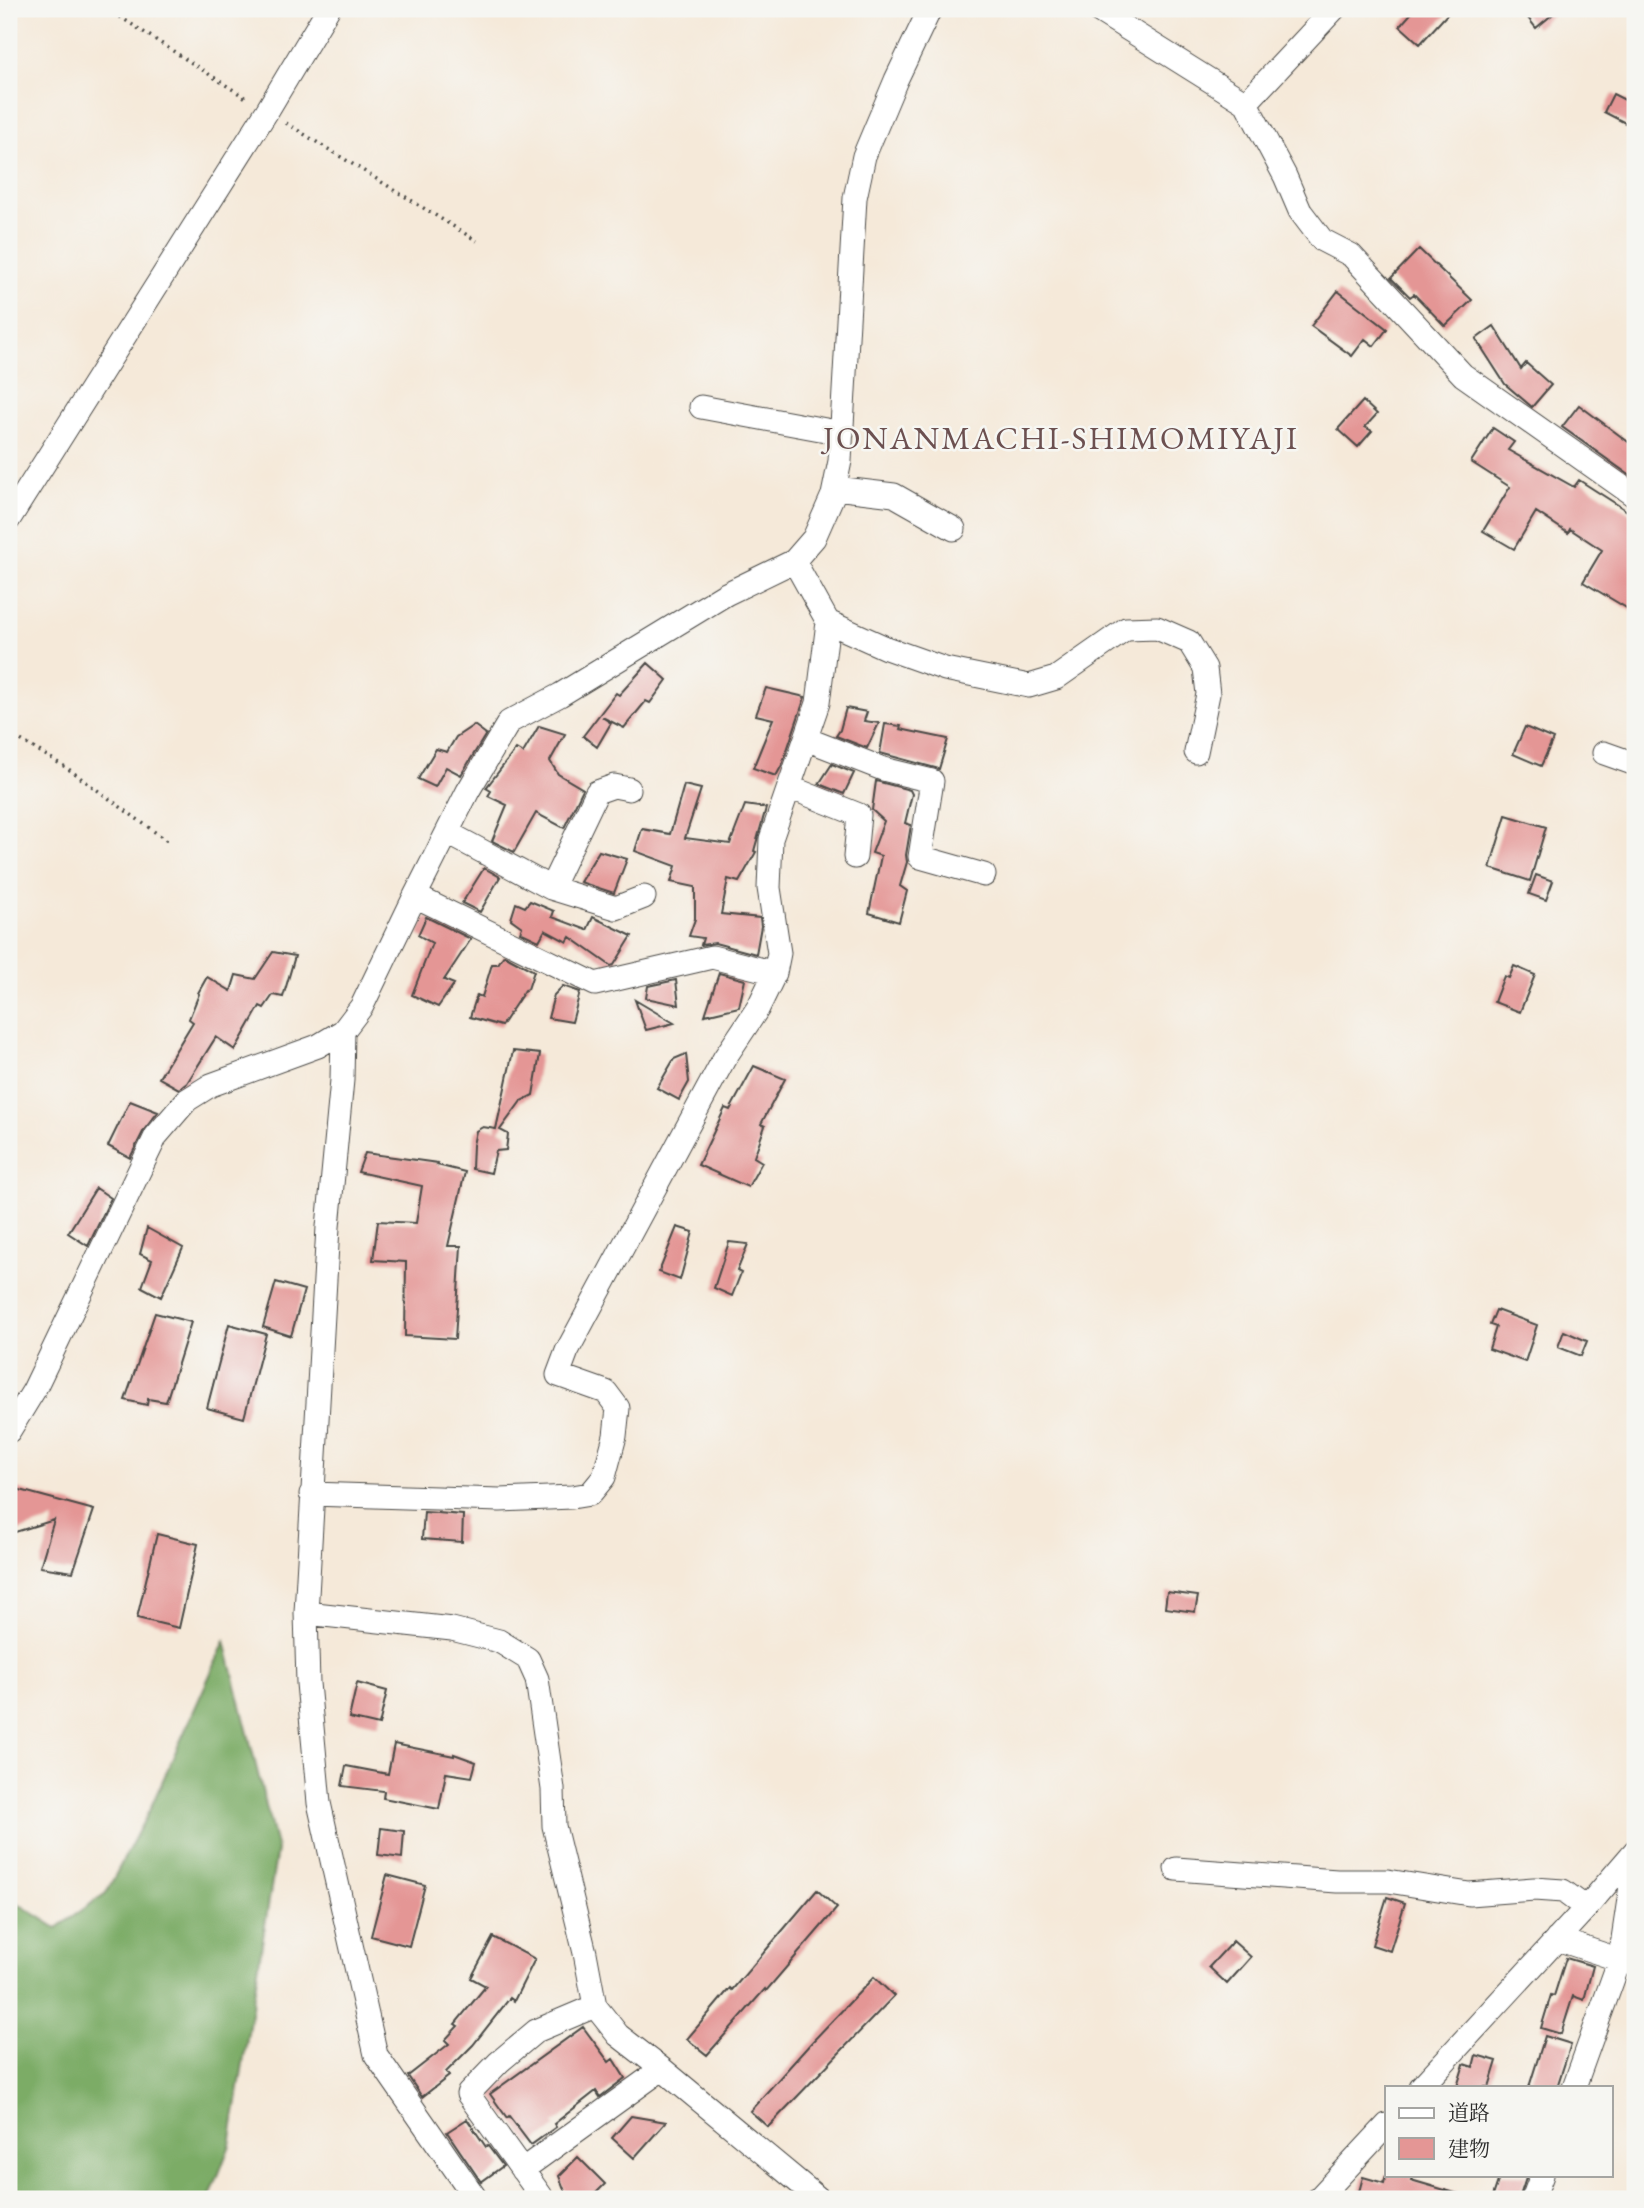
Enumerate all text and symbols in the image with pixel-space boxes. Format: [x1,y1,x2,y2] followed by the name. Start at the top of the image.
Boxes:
[820,417,1299,459] district label: JONANMACHI-SHIMOMIYAJI
[1385,2086,1612,2176] legend
[1448,2099,1490,2126] text: 道路
[1448,2135,1490,2162] text: 建物

